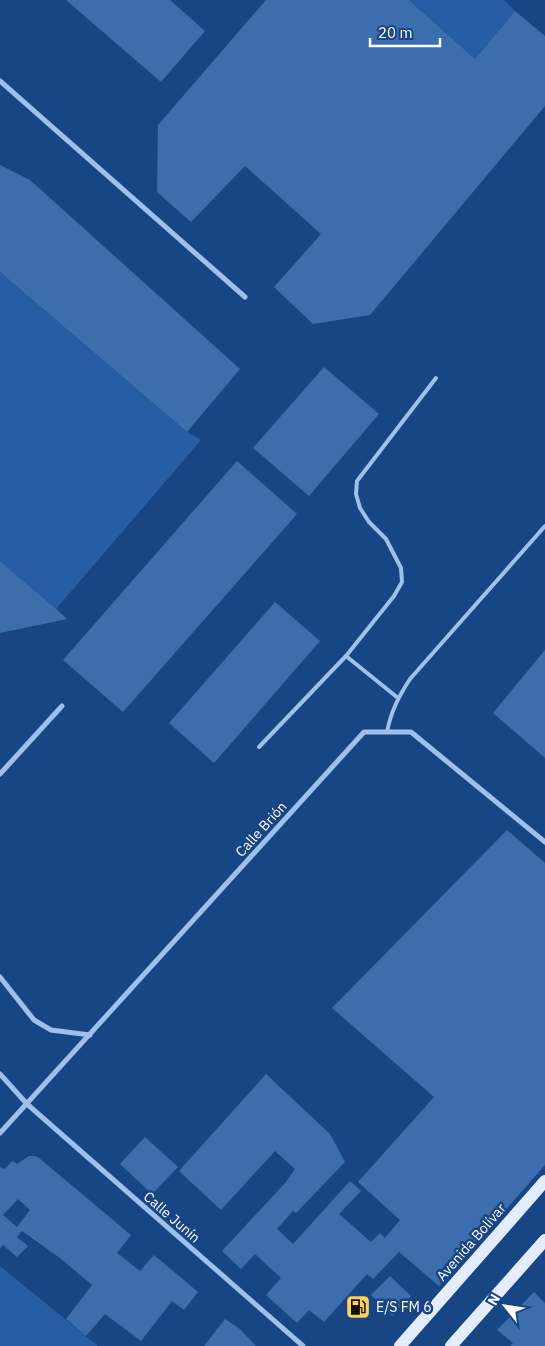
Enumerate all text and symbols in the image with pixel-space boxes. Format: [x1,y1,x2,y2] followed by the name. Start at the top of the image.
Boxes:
[370,15,440,47] scale bar
[378,23,413,42] text: 20 m
[231,798,291,860] street label: Calle Brión
[140,1188,204,1246] street label: Calle Junín
[432,1199,510,1285] street label: Avenida Bolívar
[480,1281,530,1331] north arrow
[483,1291,504,1308] text: N
[345,1294,371,1320] fuel station icon: E/S FM 6
[376,1298,432,1316] place label: E/S FM 6

